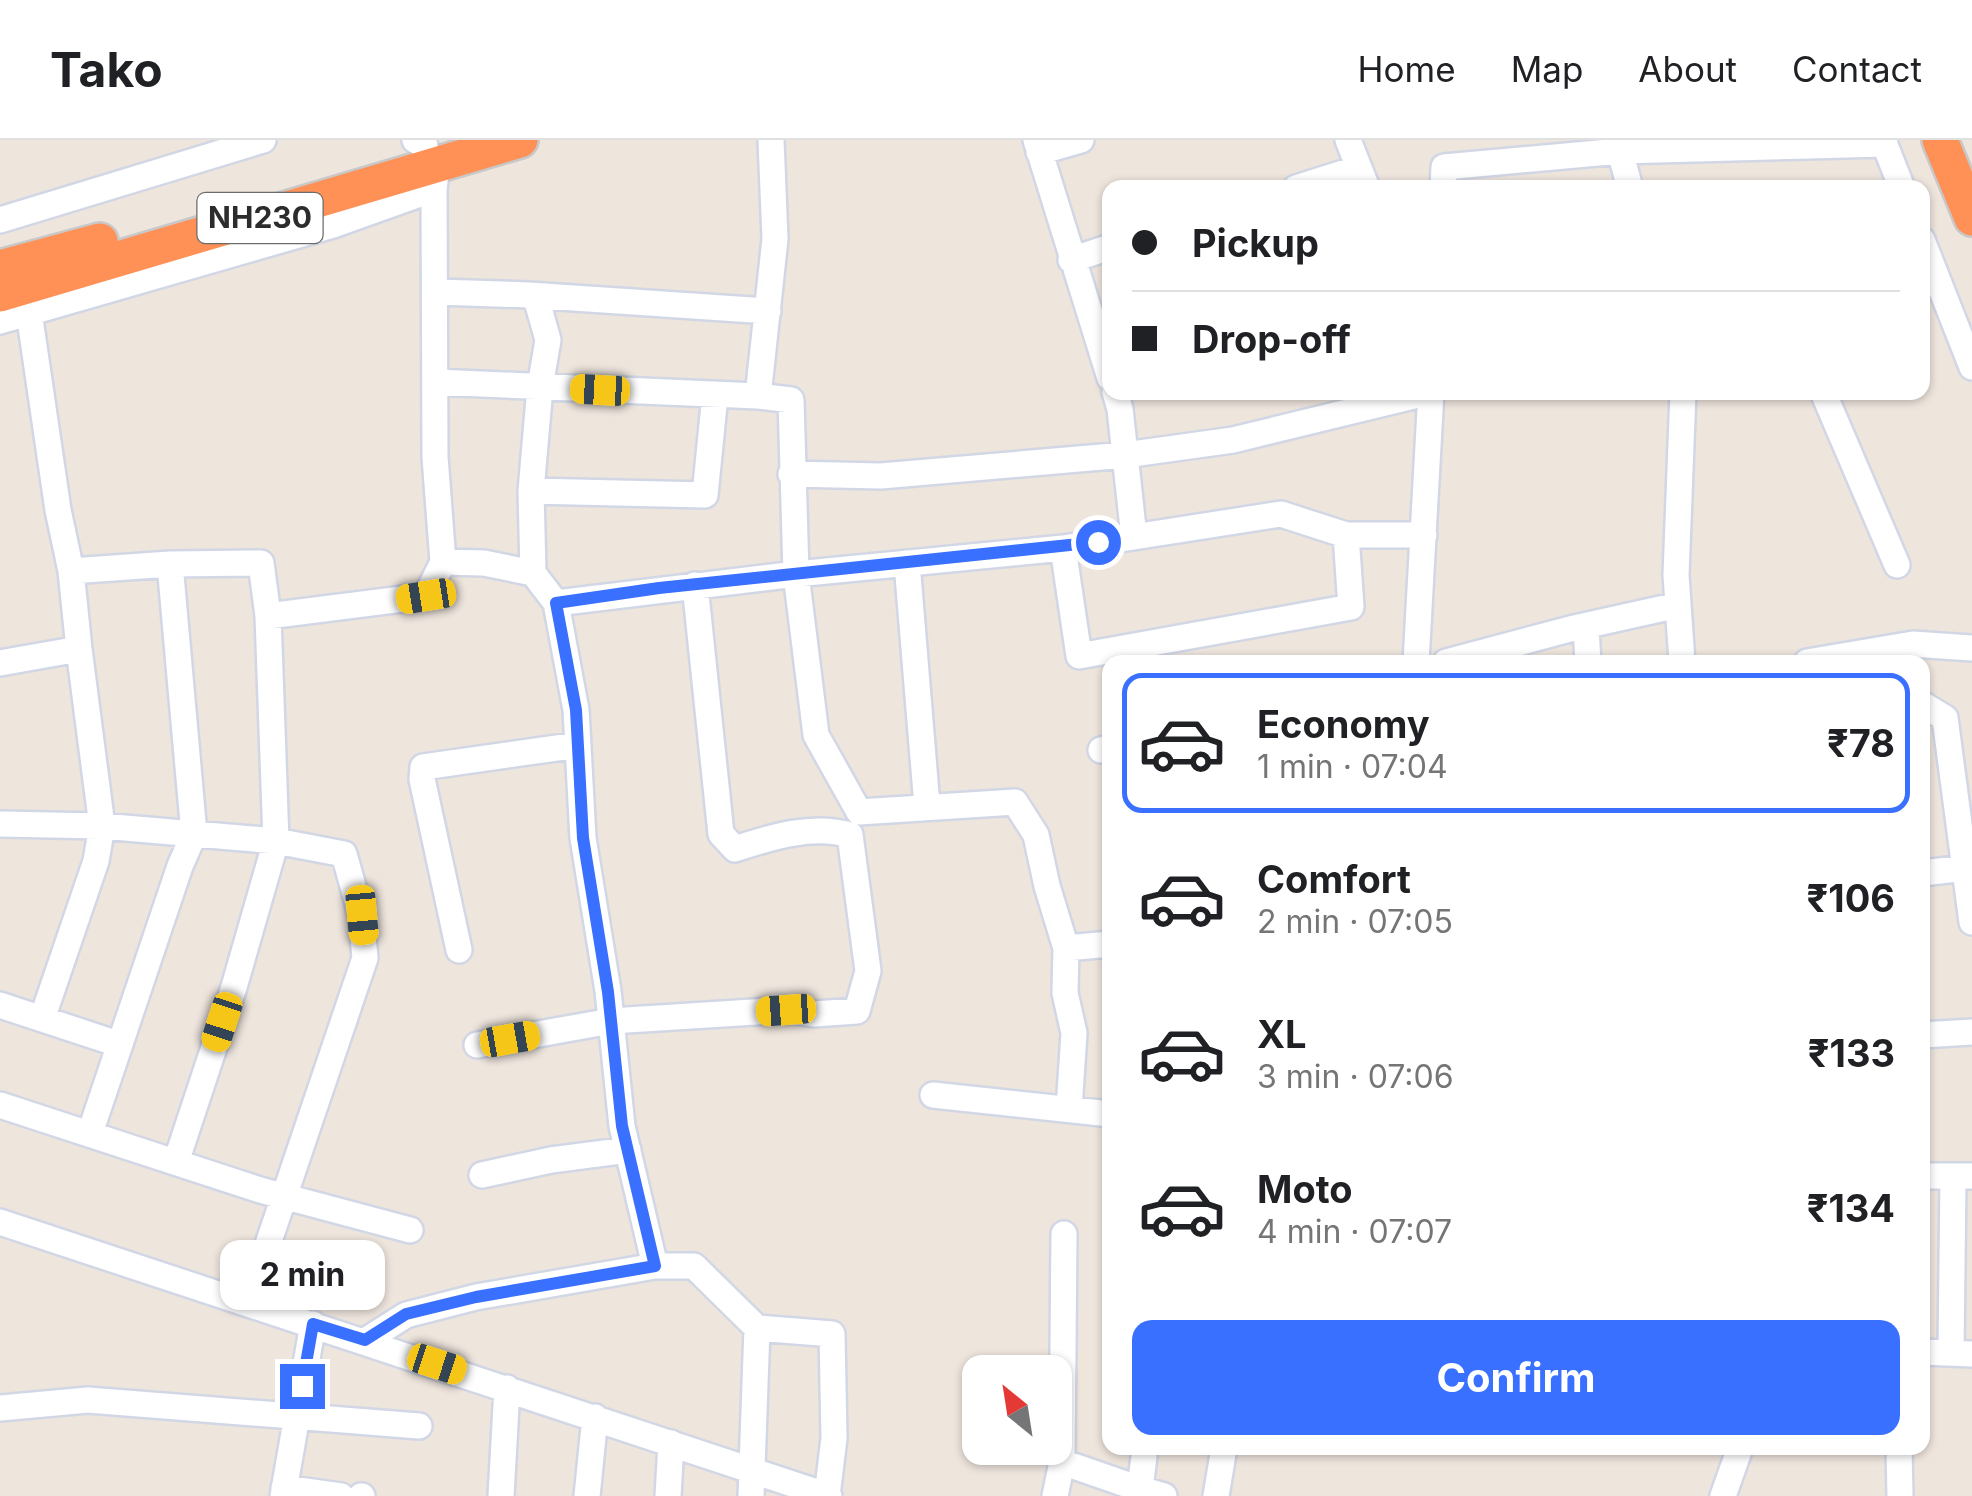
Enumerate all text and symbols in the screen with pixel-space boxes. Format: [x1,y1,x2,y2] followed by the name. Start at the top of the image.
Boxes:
[50,40,163,99] text: Tako
[1358,48,1456,90] text: Home
[1511,48,1583,90] text: Map
[1638,48,1737,90] text: About
[1792,48,1922,90] text: Contact
[198,193,322,243] road number: NH230
[1192,220,1319,266] text: Pickup
[1192,316,1351,362] text: Drop-off
[569,373,631,407] car
[1076,520,1121,565] route start
[394,576,458,616] car
[1137,698,1227,788] icon: car
[1257,701,1430,747] text: Economy
[1827,720,1895,766] text: ₹78
[1257,747,1448,786] text: 1 min · 07:04
[1137,853,1227,943] icon: car
[1257,856,1411,902] text: Comfort
[1807,875,1895,921] text: ₹106
[344,884,380,946] car
[1257,902,1453,941] text: 2 min · 07:05
[198,989,246,1055] car
[755,993,817,1027] car
[1137,1008,1227,1098] icon: car
[1257,1011,1307,1057] text: XL
[478,1019,542,1059] car
[1808,1030,1895,1076] text: ₹133
[1257,1057,1454,1096] text: 3 min · 07:06
[1137,1163,1227,1253] icon: car
[1257,1166,1353,1212] text: Moto
[1807,1185,1895,1231] text: ₹134
[1257,1212,1452,1251] text: 4 min · 07:07
[220,1241,384,1311] callout: 2 min
[260,1255,345,1294] text: 2 min
[1132,1320,1900,1435] button: Confirm
[404,1340,470,1388] car
[962,1355,1072,1465] north arrow
[962,1355,1072,1465] map controls
[280,1364,325,1409] route end

